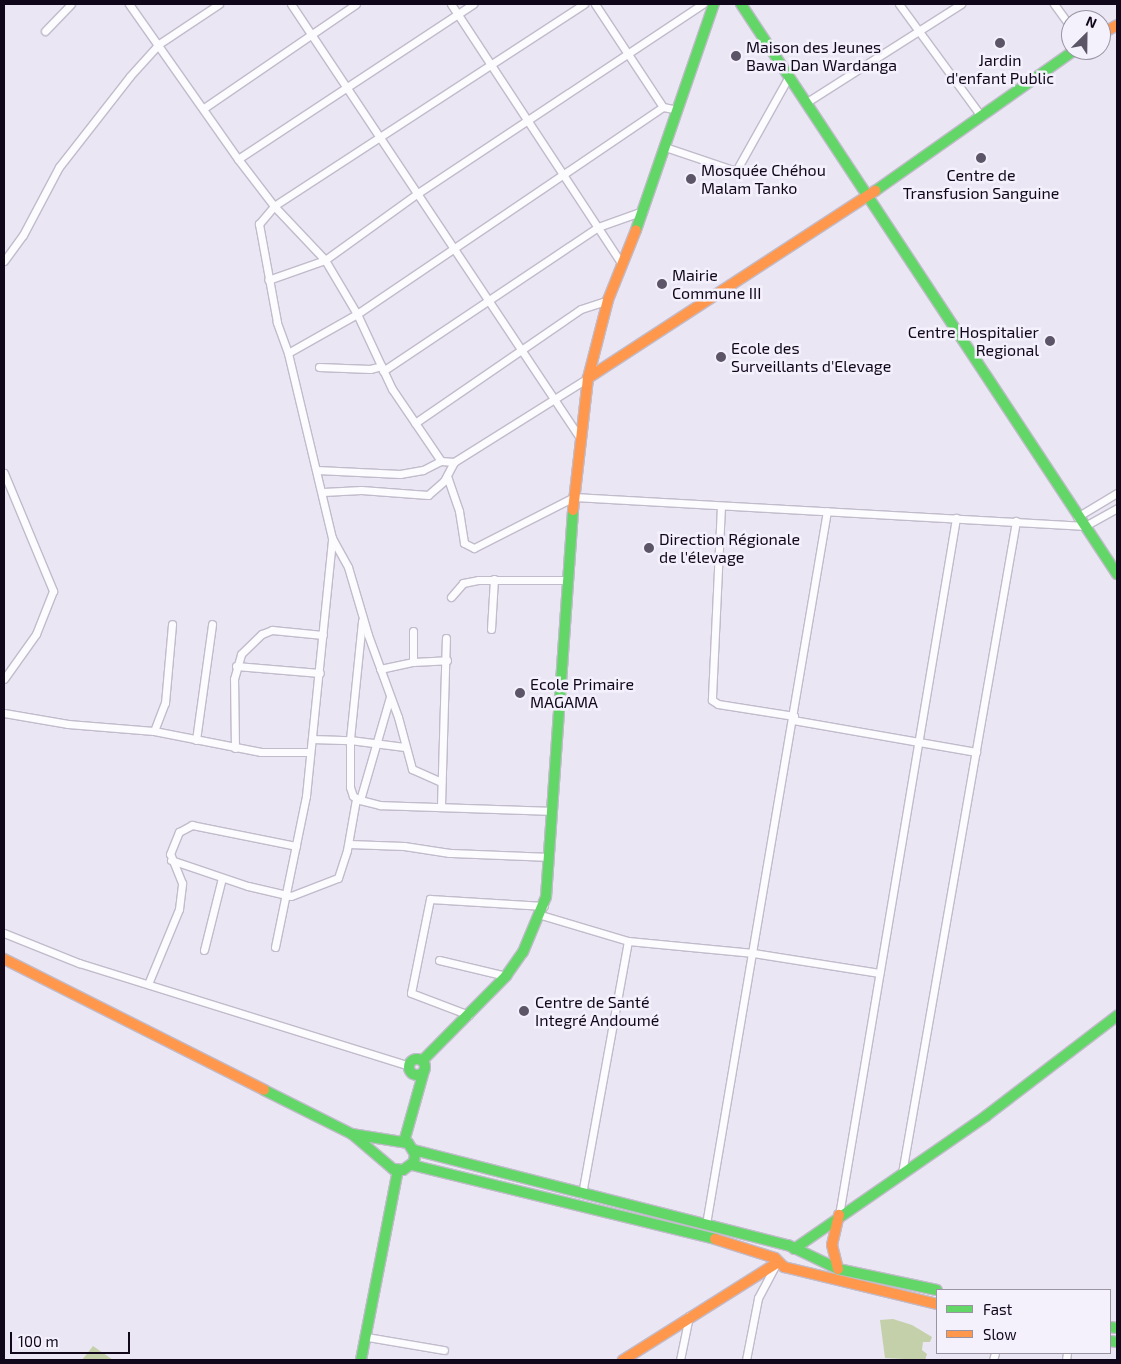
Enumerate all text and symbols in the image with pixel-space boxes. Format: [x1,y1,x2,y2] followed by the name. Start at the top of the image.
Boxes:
[1061,10,1111,60] north arrow
[1084,12,1100,31] text: N
[746,37,897,75] place label: Maison des Jeunes Bawa Dan Wardanga
[994,37,1006,49] marker: Jardin d'enfant Public
[730,50,742,62] marker: Maison des Jeunes Bawa Dan Wardanga
[946,50,1054,88] place label: Jardin d'enfant Public
[975,152,987,164] marker: Centre de Transfusion Sanguine
[701,160,826,198] place label: Mosquée Chéhou Malam Tanko
[903,165,1059,203] place label: Centre de Transfusion Sanguine
[685,173,697,185] marker: Mosquée Chéhou Malam Tanko
[672,265,761,303] place label: Mairie Commune III
[656,278,668,290] marker: Mairie Commune III
[908,322,1039,360] place label: Centre Hospitalier Regional
[1043,334,1057,348] marker: Centre Hospitalier Regional
[731,338,891,376] place label: Ecole des Surveillants d'Elevage
[715,351,727,363] marker: Ecole des Surveillants d'Elevage
[659,529,800,567] place label: Direction Régionale de l'élevage
[643,542,655,554] marker: Direction Régionale de l'élevage
[530,674,634,712] place label: Ecole Primaire MAGAMA
[514,687,526,699] marker: Ecole Primaire MAGAMA
[535,992,660,1030] place label: Centre de Santé Integré Andoumé
[517,1004,531,1018] marker: Centre de Santé Integré Andoumé
[936,1289,1111,1354] legend
[983,1300,1012,1318] text: Fast
[12,1322,132,1354] scale bar
[983,1325,1017,1343] text: Slow
[18,1332,59,1350] text: 100 m

